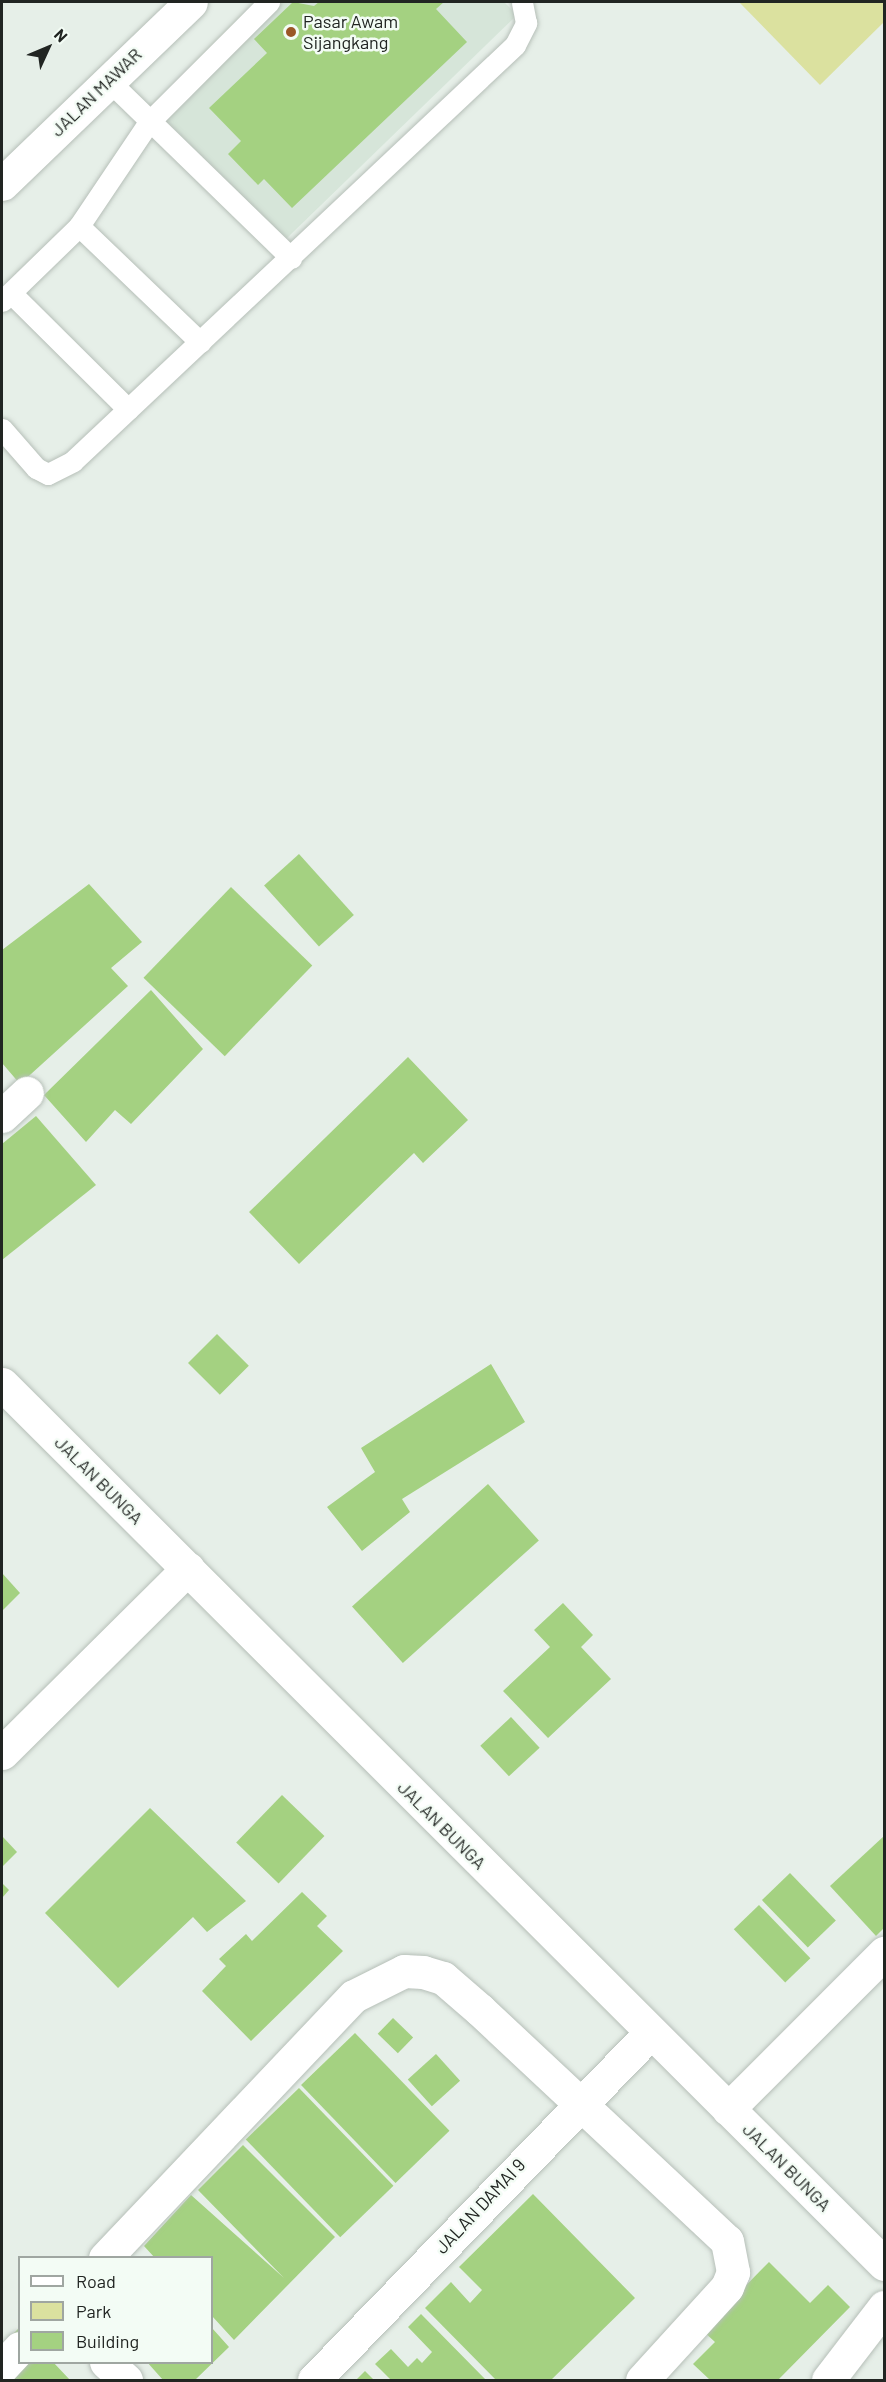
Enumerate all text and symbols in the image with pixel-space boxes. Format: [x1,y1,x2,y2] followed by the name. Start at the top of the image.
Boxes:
[303,11,398,54] place label: Pasar Awam Sijangkang
[18,18,78,78] north arrow
[51,25,72,46] text: N
[284,25,298,39] marker: Pasar Awam Sijangkang
[46,43,146,141] street label: JALAN MAWAR
[50,1431,148,1529] street label: JALAN BUNGA
[393,1776,491,1874] street label: JALAN BUNGA
[738,2118,836,2216] street label: JALAN BUNGA
[431,2154,529,2258] street label: JALAN DAMAI 9
[18,2256,213,2364] legend
[76,2270,116,2292] text: Road
[76,2300,111,2322] text: Park
[76,2330,139,2352] text: Building

